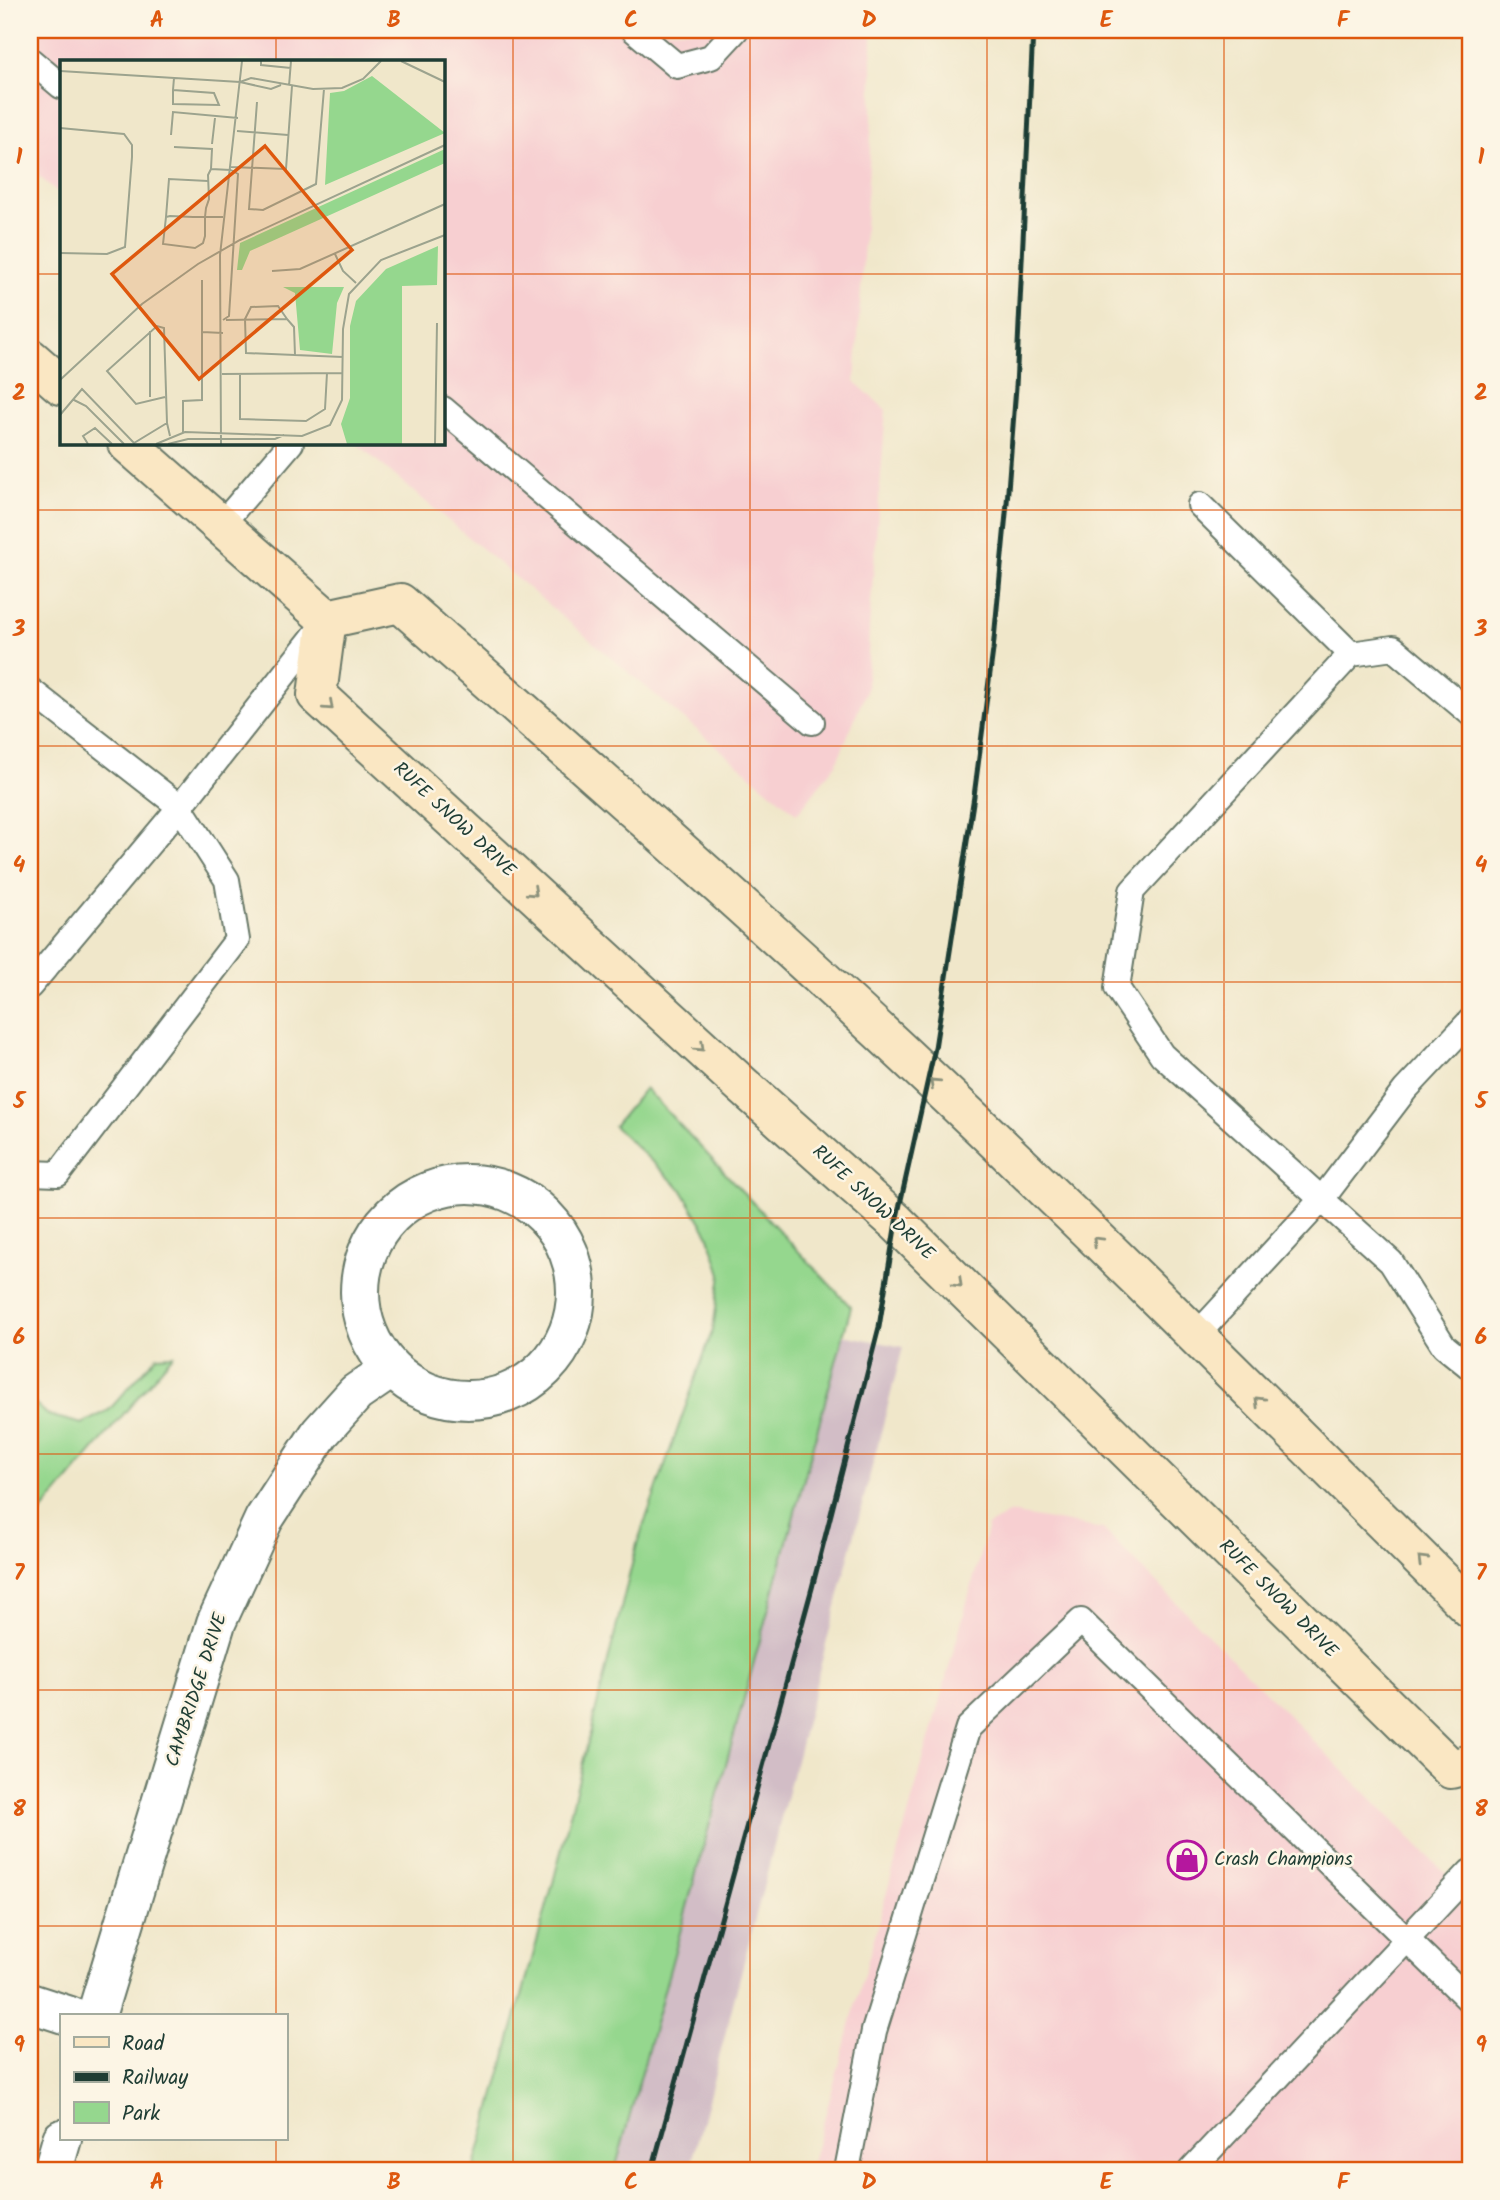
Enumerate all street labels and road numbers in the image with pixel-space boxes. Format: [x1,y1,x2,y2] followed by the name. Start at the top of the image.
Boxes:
[386,755,523,886] street label: RUFE SNOW DRIVE
[805,1138,942,1269] street label: RUFE SNOW DRIVE
[1211,1532,1345,1666] street label: RUFE SNOW DRIVE
[158,1608,236,1771] street label: CAMBRIDGE DRIVE

